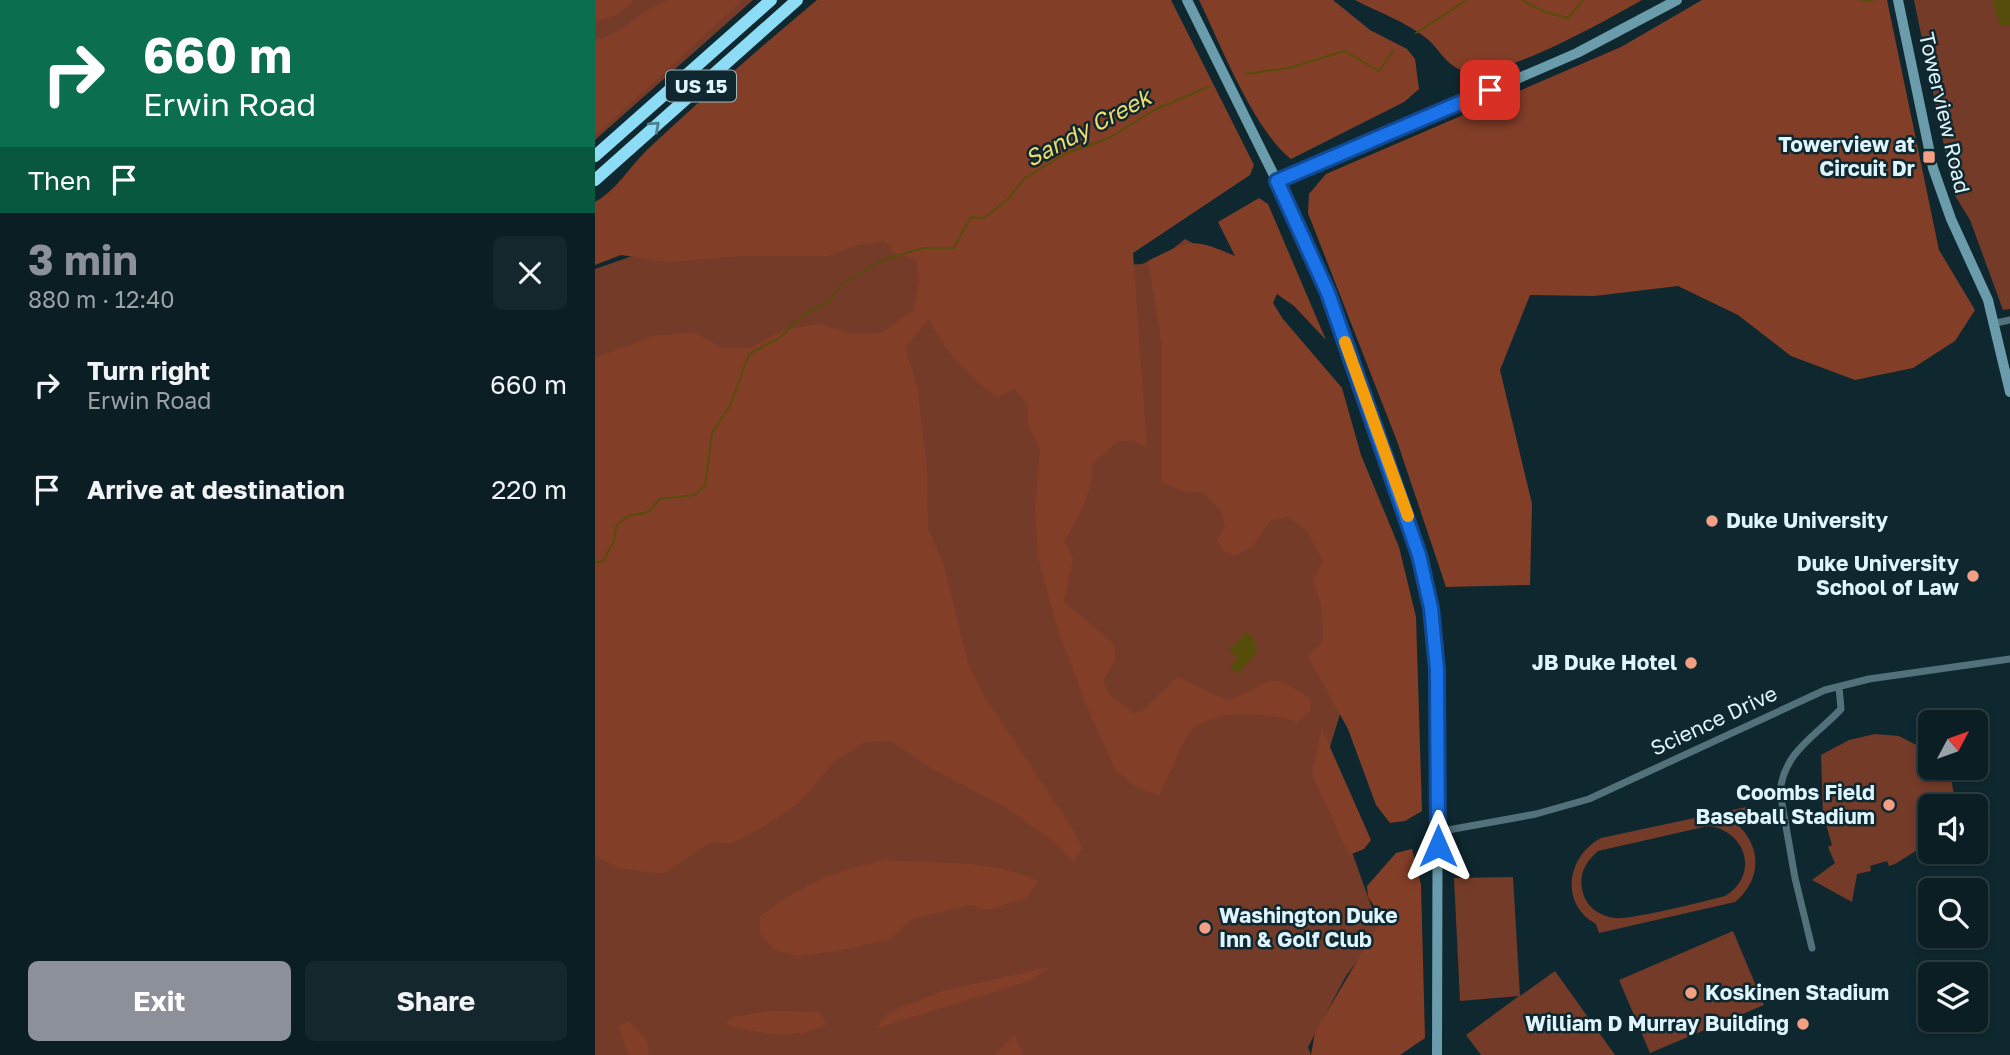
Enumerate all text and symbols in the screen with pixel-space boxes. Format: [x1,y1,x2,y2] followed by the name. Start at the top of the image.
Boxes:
[143,25,292,84] text: 660 m
[28,28,119,119] icon: right
[1914,30,1976,196] street label: Towerview Road
[1460,60,1520,120] pin
[666,71,736,102] road number: US 15
[1471,71,1509,109] icon: arrive
[1020,81,1157,172] water label: Sandy Creek
[143,85,316,123] text: Erwin Road
[647,122,660,134] one-way arrow
[1778,131,1915,181] place label: Towerview at Circuit Dr
[1921,149,1937,165] marker: Towerview at Circuit Dr
[105,161,143,199] icon: arrive
[28,165,91,196] text: Then
[28,234,138,284] text: 3 min
[493,236,567,310] button: close
[28,285,175,313] text: 880 m · 12:40
[87,355,210,386] text: Turn right
[28,366,66,404] icon: right
[490,369,567,400] text: 660 m
[87,386,212,414] text: Erwin Road
[28,471,66,509] icon: arrive
[87,474,345,505] text: Arrive at destination
[491,474,567,505] text: 220 m
[1726,507,1889,533] place label: Duke University
[1704,513,1720,529] marker: Duke University
[1797,550,1960,600] place label: Duke University School of Law
[1965,568,1981,584] marker: Duke University School of Law
[1532,649,1677,675] place label: JB Duke Hotel
[1683,655,1699,671] marker: JB Duke Hotel
[1646,679,1781,761] street label: Science Drive
[1918,710,1988,780] north arrow
[1918,710,1988,1032] map controls
[1695,779,1875,829] place label: Coombs Field Baseball Stadium
[1918,794,1988,864] button: sound
[1881,797,1897,813] marker: Coombs Field Baseball Stadium
[1401,809,1475,883] position arrow
[1918,878,1988,948] button: search
[1219,902,1398,952] place label: Washington Duke Inn & Golf Club
[1197,920,1213,936] marker: Washington Duke Inn & Golf Club
[28,961,291,1041] button: Exit
[305,961,567,1041] button: Share
[1918,962,1988,1032] button: layers
[1705,979,1889,1005] place label: Koskinen Stadium
[1683,985,1699,1001] marker: Koskinen Stadium
[1525,1010,1789,1036] place label: William D Murray Building
[1795,1016,1811,1032] marker: William D Murray Building

